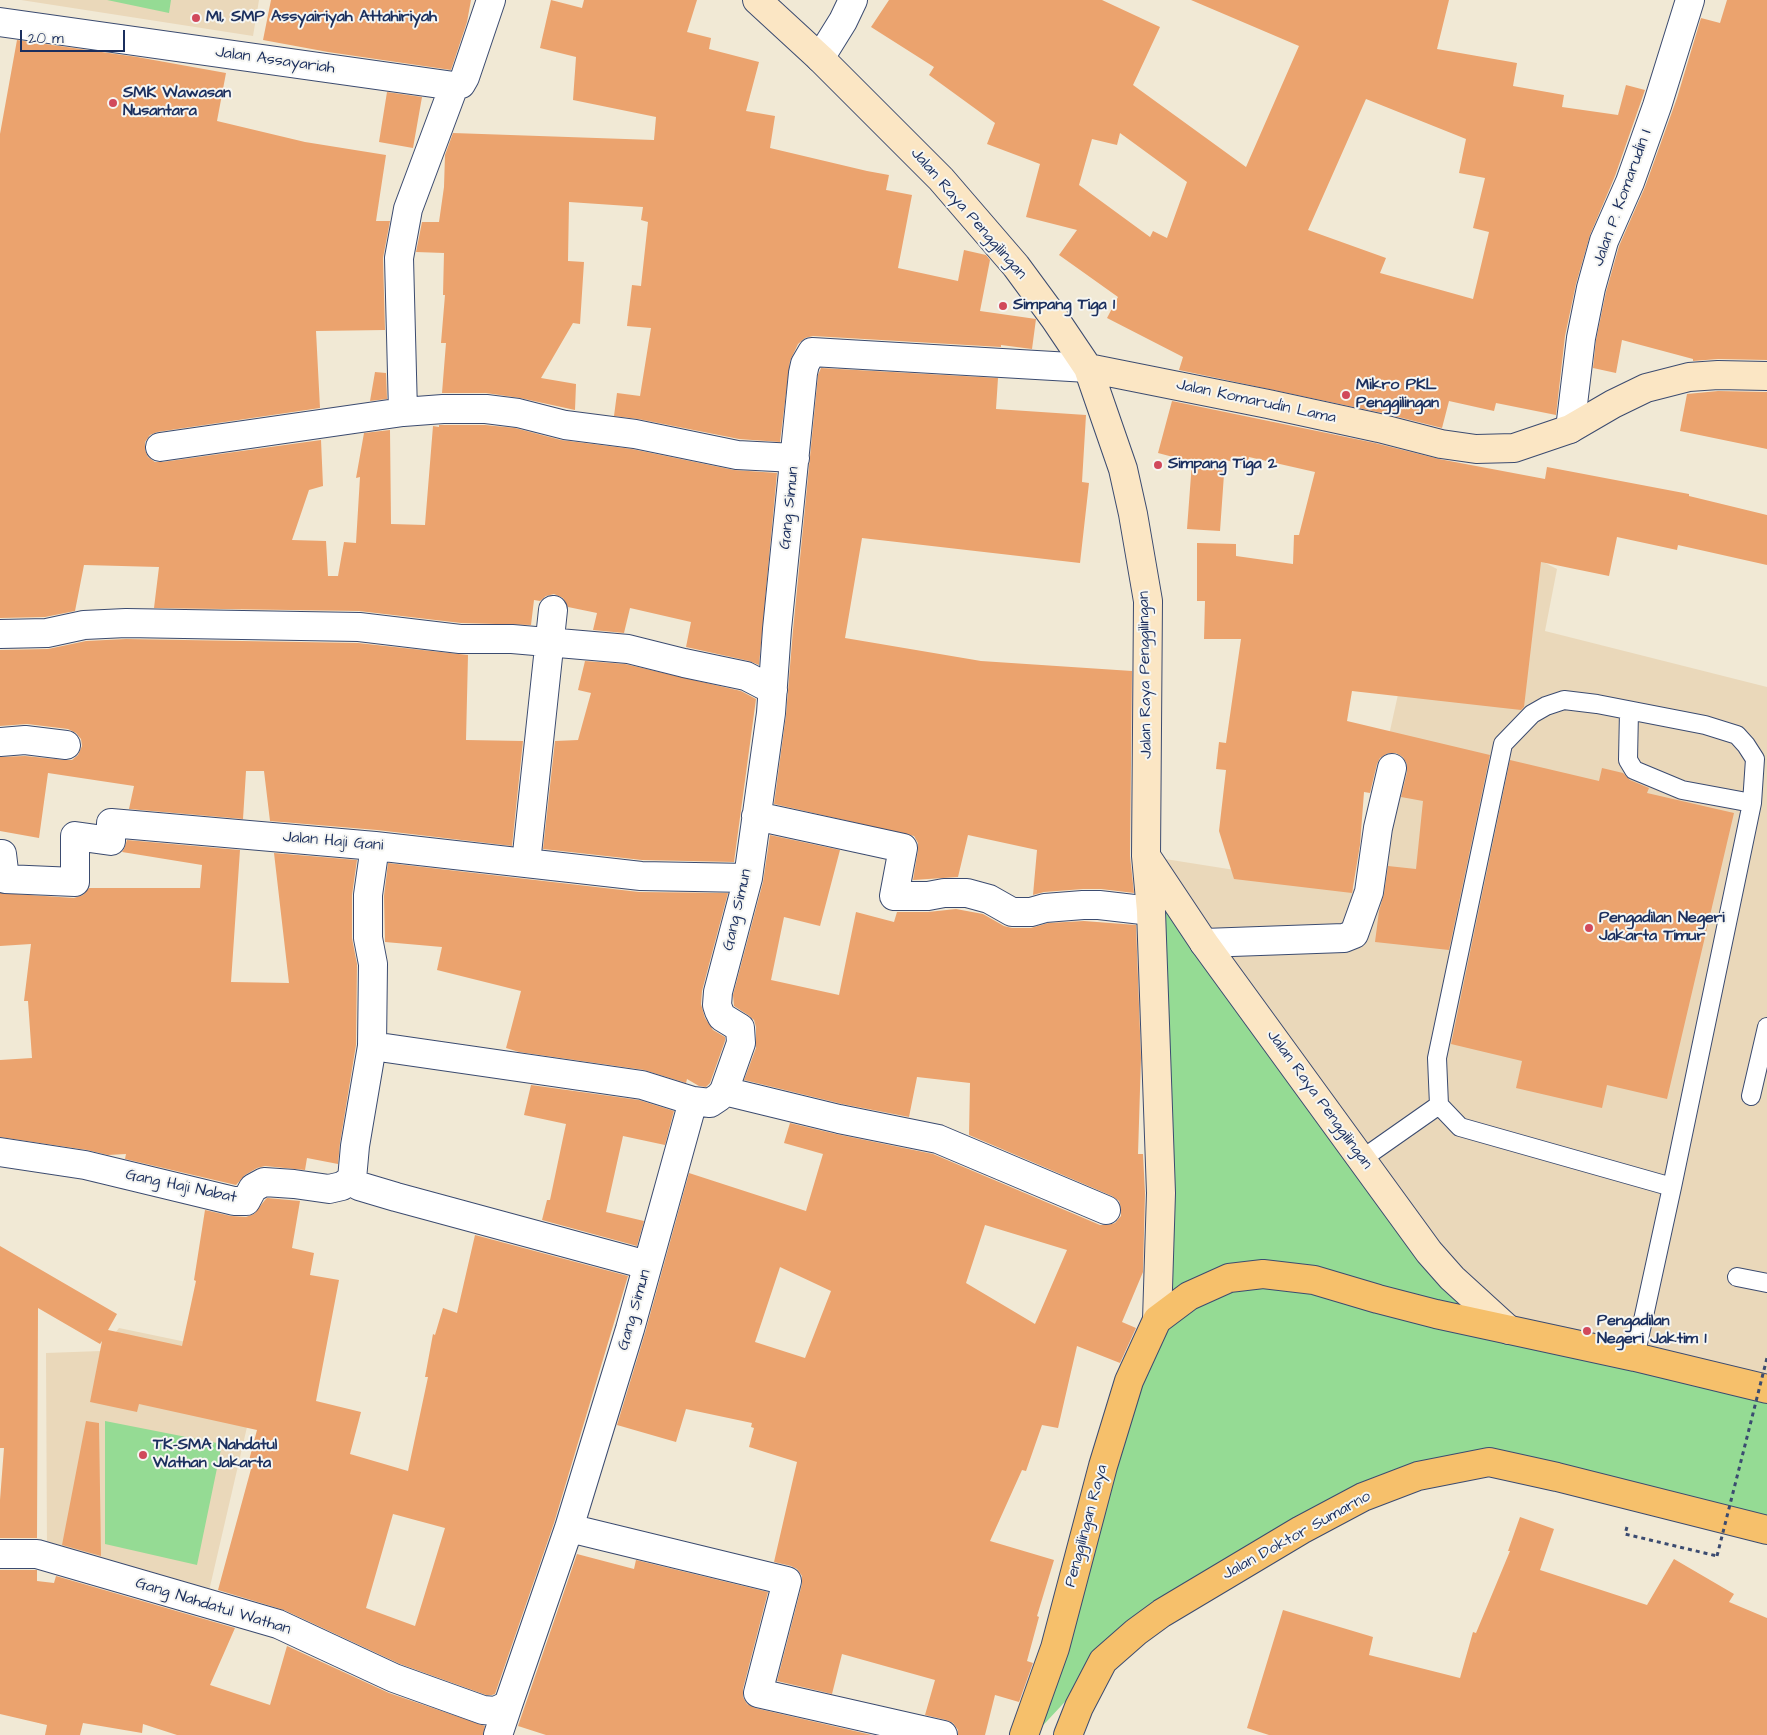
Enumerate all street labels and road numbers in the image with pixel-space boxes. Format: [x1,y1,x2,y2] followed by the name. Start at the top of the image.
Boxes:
[214,43,336,79] street label: Jalan Assayariah
[1589,127,1657,269] street label: Jalan P. Komarudin I
[906,144,1030,284] street label: Jalan Raya Penggilingan
[1174,376,1338,428] street label: Jalan Komarudin Lama
[776,466,804,550] street label: Gang Simun
[1135,591,1157,759] street label: Jalan Raya Penggilingan
[282,828,384,856] street label: Jalan Haji Gani
[719,867,757,953] street label: Gang Simun
[1262,1027,1376,1173] street label: Jalan Raya Penggilingan
[124,1166,238,1208] street label: Gang Haji Nabat
[614,1267,656,1353] street label: Gang Simun
[1061,1463,1113,1589] street label: Penggilingan Raya
[1220,1487,1374,1585] street label: Jalan Doktor Sumarno
[133,1574,293,1640] street label: Gang Nahdatul Wathan

